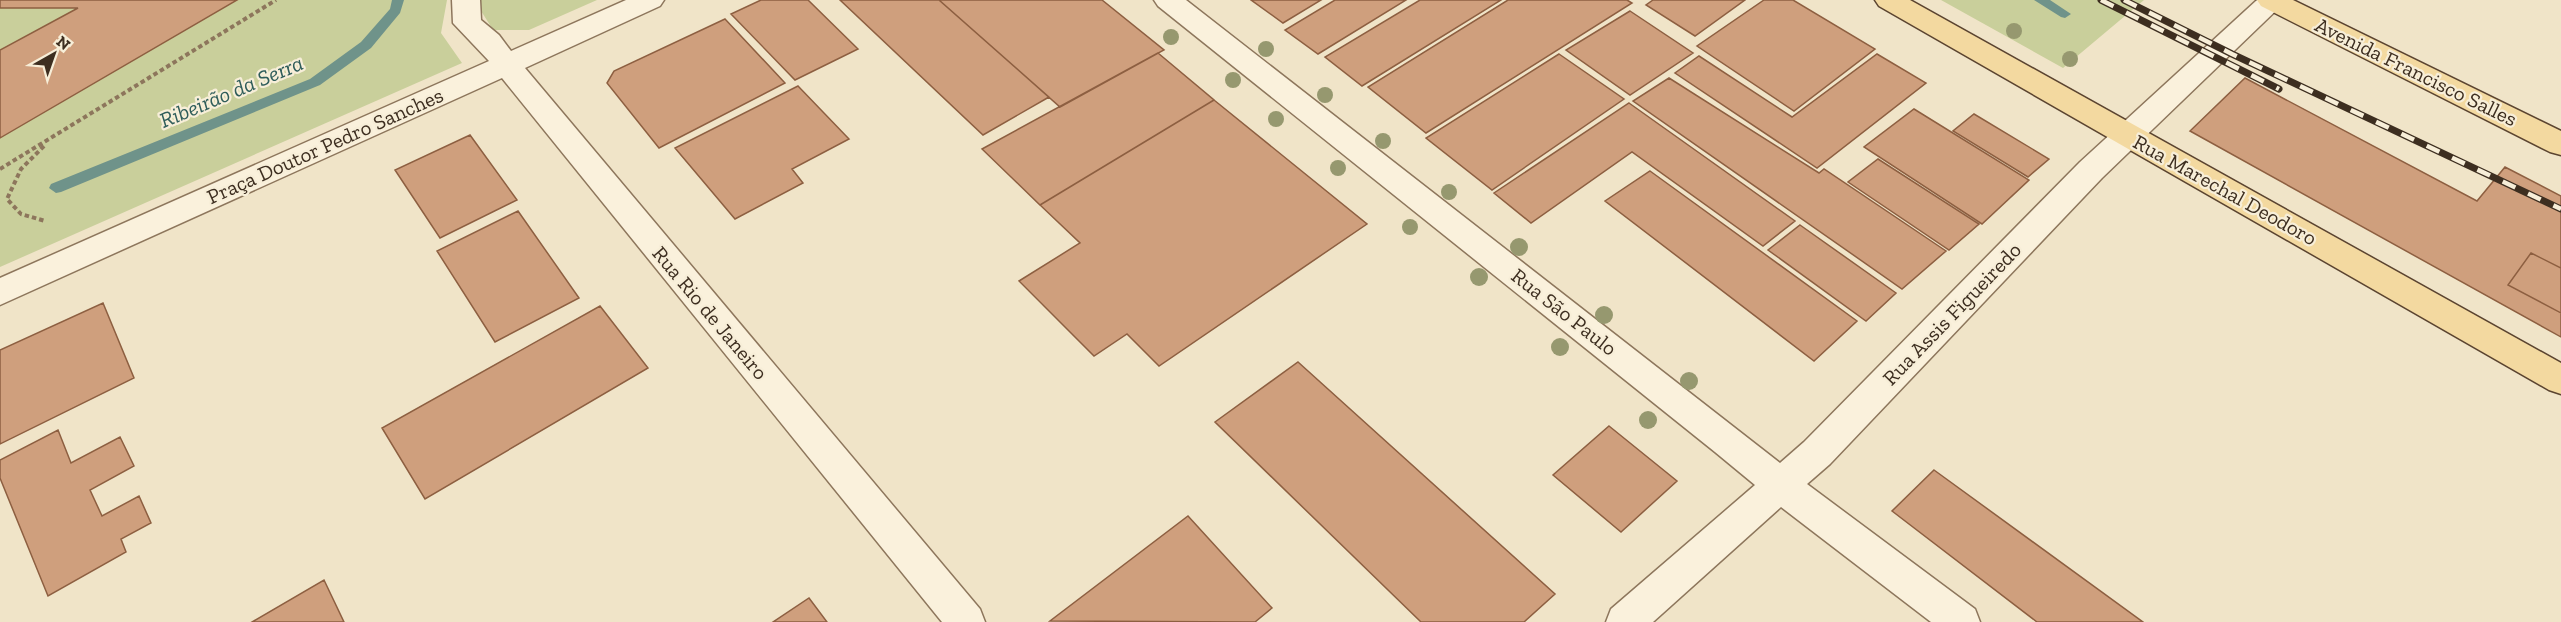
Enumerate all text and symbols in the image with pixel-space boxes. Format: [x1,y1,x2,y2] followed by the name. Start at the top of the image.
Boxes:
[2311,12,2521,131] street label: Avenida Francisco Salles
[24,24,84,84] north arrow
[53,32,74,54] text: N
[155,49,307,134] water label: Ribeirão da Serra
[203,82,447,209] street label: Praça Doutor Pedro Sanches
[2129,129,2321,250] street label: Rua Marechal Deodoro
[1877,237,2026,390] street label: Rua Assis Figueiredo
[647,241,773,384] street label: Rua Rio de Janeiro
[1507,263,1622,360] street label: Rua São Paulo

